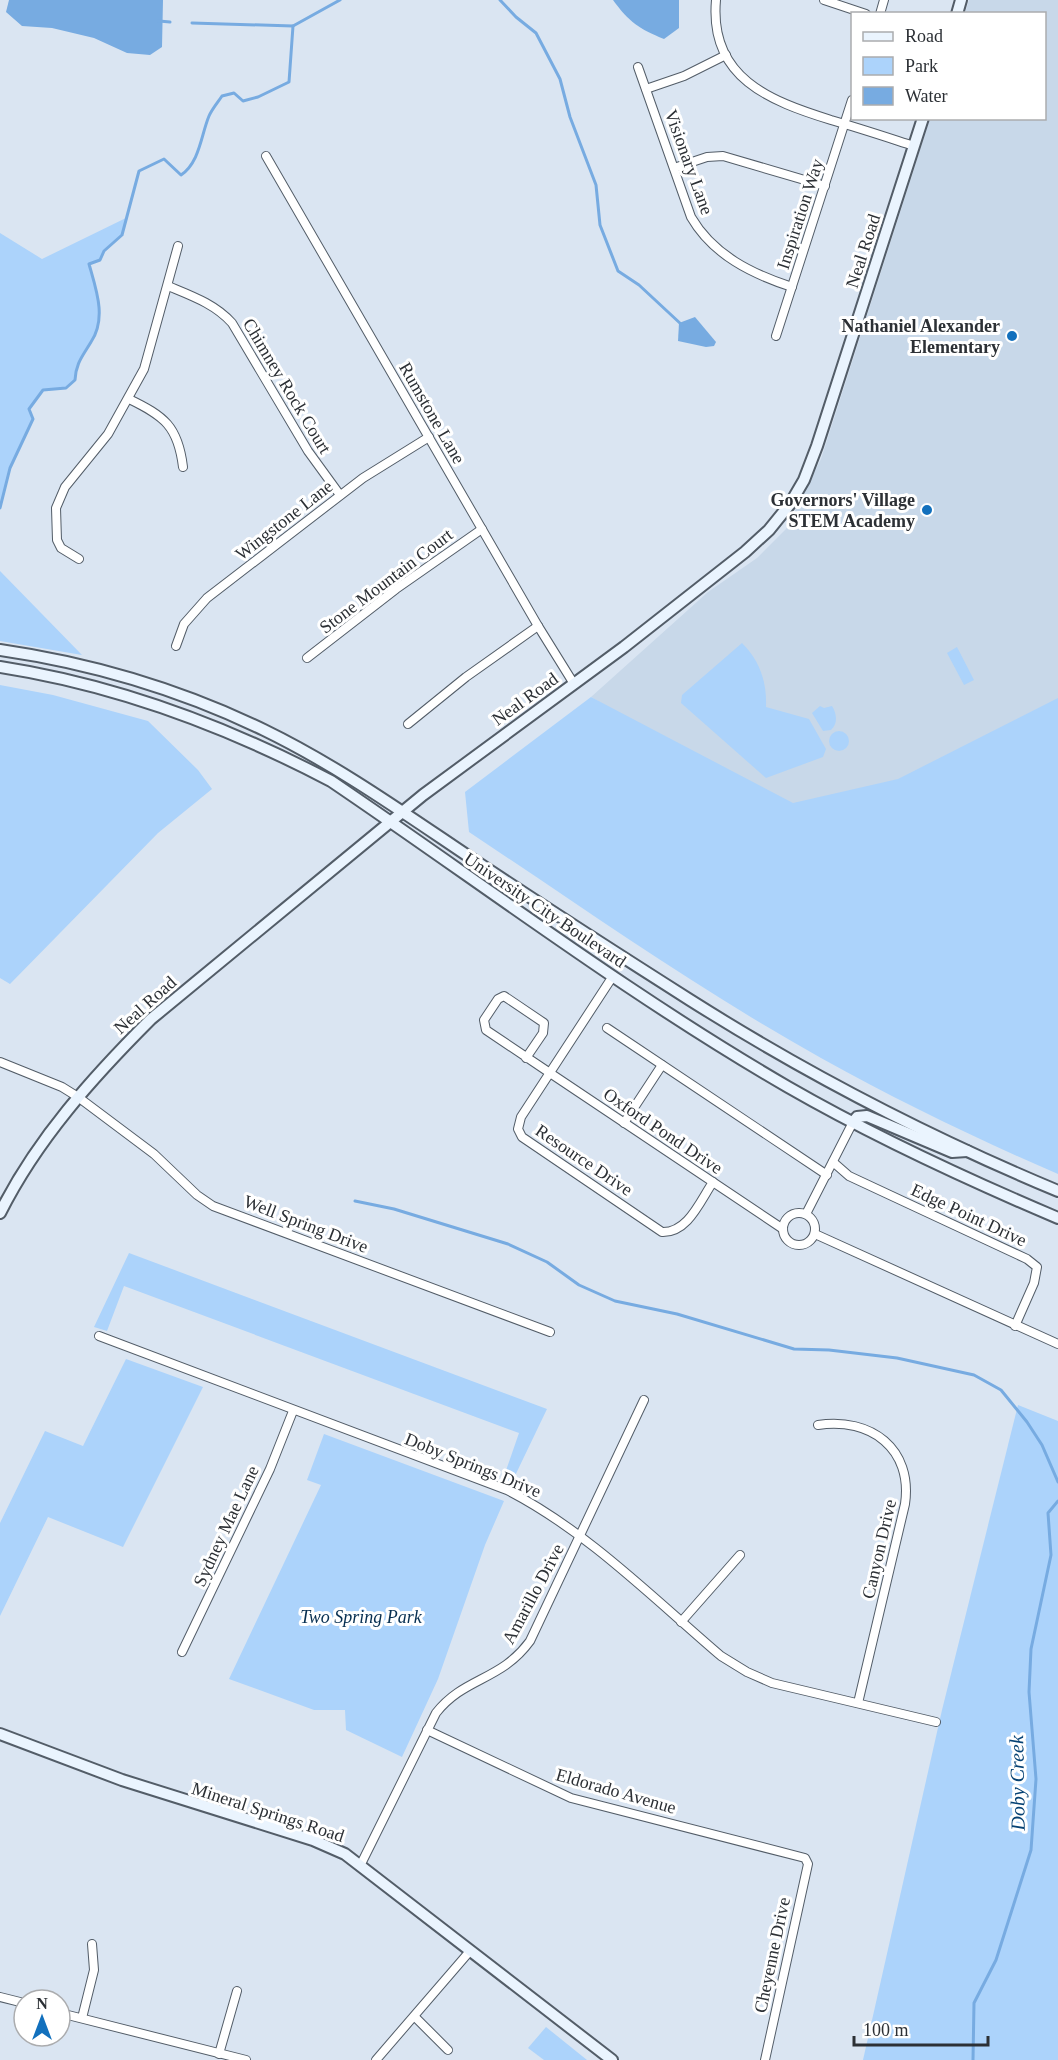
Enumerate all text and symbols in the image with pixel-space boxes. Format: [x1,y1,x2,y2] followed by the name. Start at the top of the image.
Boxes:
[851,12,1046,120] legend
[905,26,943,46] text: Road
[905,56,938,76] text: Park
[905,86,948,106] text: Water
[661,107,717,217] street label: Visionary Lane
[773,156,827,272] street label: Inspiration Way
[842,212,884,290] street label: Neal Road
[239,315,335,457] street label: Chimney Rock Court
[841,316,1000,357] place label: Nathaniel Alexander Elementary
[1005,329,1019,343] marker: Nathaniel Alexander Elementary
[395,359,469,467] street label: Rumstone Lane
[231,476,337,564] street label: Wingstone Lane
[771,490,915,531] place label: Governors' Village STEM Academy
[920,503,934,517] marker: Governors' Village STEM Academy
[316,525,456,637] street label: Stone Mountain Court
[488,668,562,730] street label: Neal Road
[460,848,630,972] street label: University City Boulevard
[110,972,180,1038] street label: Neal Road
[600,1084,726,1178] street label: Oxford Pond Drive
[532,1120,636,1200] street label: Resource Drive
[908,1180,1030,1250] street label: Edge Point Drive
[241,1191,371,1257] street label: Well Spring Drive
[402,1429,544,1501] street label: Doby Springs Drive
[189,1462,263,1590] street label: Sydney Mae Lane
[858,1497,900,1601] street label: Canyon Drive
[498,1541,568,1647] street label: Amarillo Drive
[300,1607,423,1627] park label: Two Spring Park
[1005,1734,1030,1832] water label: Doby Creek
[554,1764,678,1818] street label: Eldorado Avenue
[189,1778,347,1846] street label: Mineral Springs Road
[750,1895,794,2015] street label: Cheyenne Drive
[12,1988,72,2048] north arrow
[36,1995,48,2012] text: N
[854,2009,988,2047] scale bar
[863,2020,909,2040] text: 100 m

